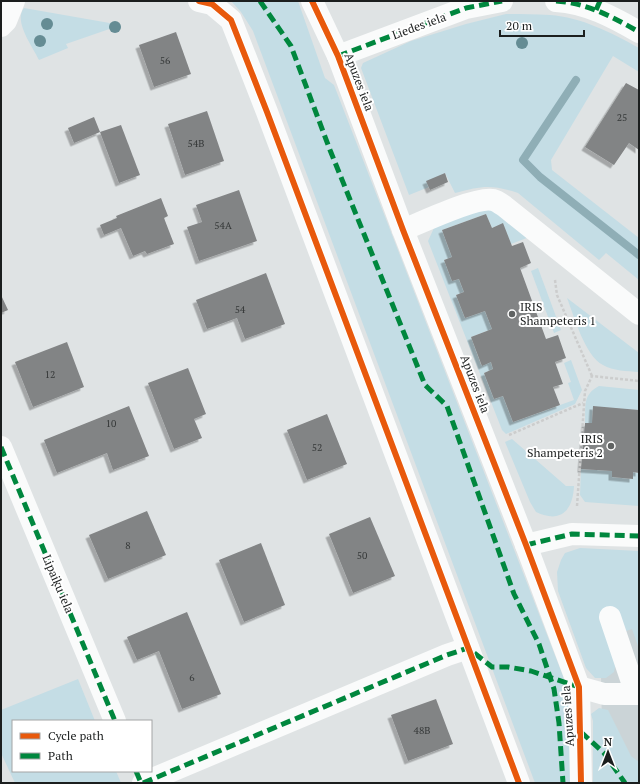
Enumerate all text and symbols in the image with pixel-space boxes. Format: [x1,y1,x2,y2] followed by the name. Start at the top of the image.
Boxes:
[390,9,448,42] street label: Liedes iela
[500,12,584,38] scale bar
[506,18,533,33] text: 20 m
[342,51,377,113] street label: Apuzes iela
[160,54,171,67] house number: 56
[617,111,627,124] house number: 25
[188,137,204,150] house number: 54B
[214,219,232,232] house number: 54A
[520,299,596,328] place label: IRIS Shampeteris 1
[235,303,246,316] house number: 54
[507,309,517,319] marker: IRIS Shampeteris 1
[458,353,493,415] street label: Apuzes iela
[45,368,55,381] house number: 12
[106,417,116,430] house number: 10
[527,431,603,460] place label: IRIS Shampeteris 2
[312,441,322,454] house number: 52
[606,441,616,451] marker: IRIS Shampeteris 2
[125,539,131,552] house number: 8
[357,549,367,562] house number: 50
[39,552,77,616] street label: Lipaiķu iela
[189,671,195,684] house number: 6
[558,685,577,747] street label: Apuzes iela
[12,720,152,772] legend
[414,724,430,737] house number: 48B
[48,728,104,743] text: Cycle path
[588,732,628,772] north arrow
[604,735,613,749] text: N
[48,748,73,763] text: Path

